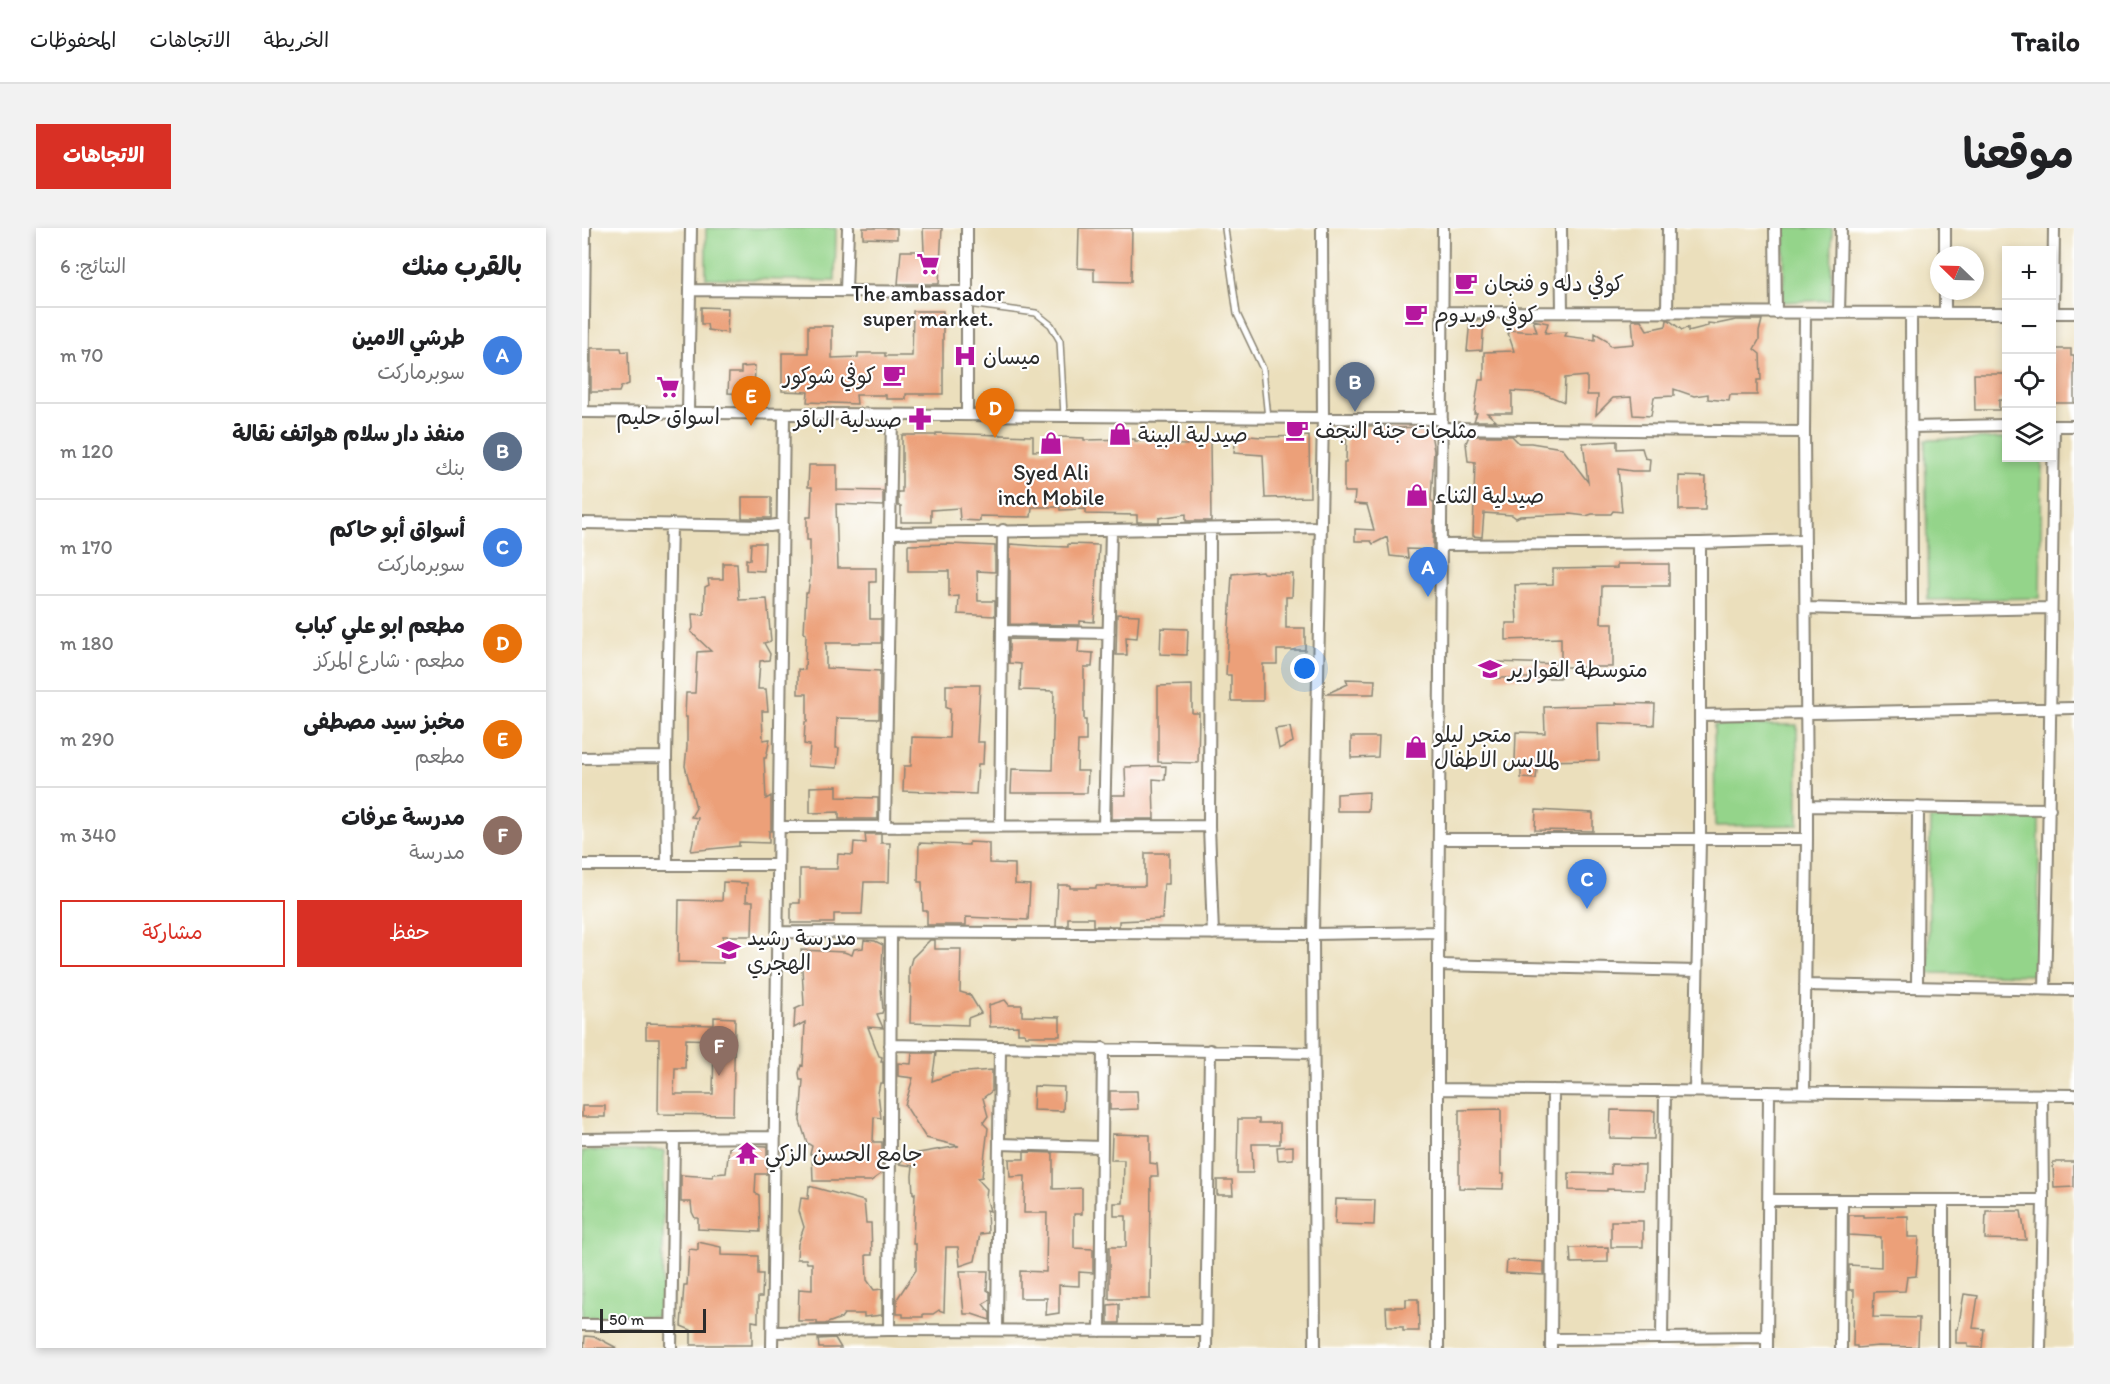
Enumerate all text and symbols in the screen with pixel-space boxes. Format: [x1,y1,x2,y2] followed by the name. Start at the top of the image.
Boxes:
[2011,24,2080,58] text: Trailo
[30,27,116,52] text: المحفوظات
[149,27,231,52] text: الاتجاهات
[264,27,329,52] text: الخريطة
[36,124,171,189] button: الاتجاهات
[1963,128,2074,179] text: موقعنا
[1930,246,1984,300] north arrow
[2002,246,2056,462] map controls
[2002,246,2056,300] button: +
[402,250,522,282] text: بالقرب منك
[915,251,941,277] supermarket icon: The ambassador super market.
[60,254,126,278] text: النتائج: 6
[1453,270,1479,296] cafe icon: كوفي دله و فنجان
[1484,270,1624,300] place label: كوفي دله و فنجان
[851,280,1005,332] place label: The ambassador super market.
[2002,300,2056,354] button: −
[1403,301,1429,327] cafe icon: كوفي فريدوم
[1434,301,1537,332] place label: كوفي فريدوم
[352,324,465,351] text: طرشي الامين
[60,343,104,367] text: 70 m
[496,343,509,367] text: A
[952,343,978,369] hospital icon: ميسان
[983,343,1041,370] place label: ميسان
[2002,354,2056,408] button: locate
[377,360,465,384] text: سوبرماركت
[781,362,876,392] place label: كوفي شوكور
[881,362,907,388] cafe icon: كوفي شوكور
[1336,362,1374,412] pin: B
[655,374,681,400] supermarket icon: اسواق حليم
[732,376,770,426] pin: E
[976,388,1014,438] pin: D
[616,403,720,433] place label: اسواق حليم
[792,406,902,433] place label: صيدلية الباقر
[907,406,933,432] pharmacy icon: صيدلية الباقر
[2002,408,2056,462] button: layers
[1284,417,1310,443] cafe icon: مثلجات جنة النجف
[1315,417,1477,444] place label: مثلجات جنة النجف
[232,420,465,447] text: منفذ دار سلام هواتف نقالة
[1107,421,1133,447] shop icon: صيدلية البينة
[1138,421,1248,448] place label: صيدلية البينة
[1038,430,1064,456] shop icon: Syed Ali inch Mobile
[60,439,113,463] text: 120 m
[496,439,509,463] text: B
[435,456,465,480] text: بنك
[998,459,1104,511] place label: Syed Ali inch Mobile
[1404,482,1430,508] shop icon: صيدلية الثناء
[1435,482,1544,509] place label: صيدلية الثناء
[330,516,465,543] text: أسواق أبو حاكم
[60,535,113,559] text: 170 m
[496,535,509,559] text: C
[1408,548,1448,597] pin: A
[377,552,465,576] text: سوبرماركت
[295,612,465,639] text: مطعم ابو علي كباب
[60,631,114,655] text: 180 m
[496,631,509,655] text: D
[314,648,465,672] text: مطعم · شارع المركز
[1290,654,1319,683] your location
[1477,656,1503,682] school or university icon: متوسطة القوارير
[1506,656,1648,683] place label: متوسطة القوارير
[303,708,465,735] text: مخبز سيد مصطفى
[1433,721,1560,773] place label: متجر ليلو لملابس الاطفال
[60,727,115,751] text: 290 m
[497,727,508,751] text: E
[1403,734,1429,760] shop icon: متجر ليلو لملابس الاطفال
[414,744,465,768] text: مطعم
[341,804,465,831] text: مدرسة عرفات
[60,823,117,847] text: 340 m
[497,823,508,847] text: F
[409,840,465,864] text: مدرسة
[1568,860,1606,909] pin: C
[60,900,285,967] button: مشاركة
[297,900,522,967] button: حفظ
[747,924,856,979] place label: مدرسة رشيد الهجري
[716,937,742,963] school or university icon: مدرسة رشيد الهجري
[700,1026,738,1076] pin: F
[734,1140,760,1166] temple icon: جامع الحسن الزكي
[765,1140,923,1173] place label: جامع الحسن الزكي
[600,1306,706,1334] scale bar
[609,1310,644,1329] text: 50 m

